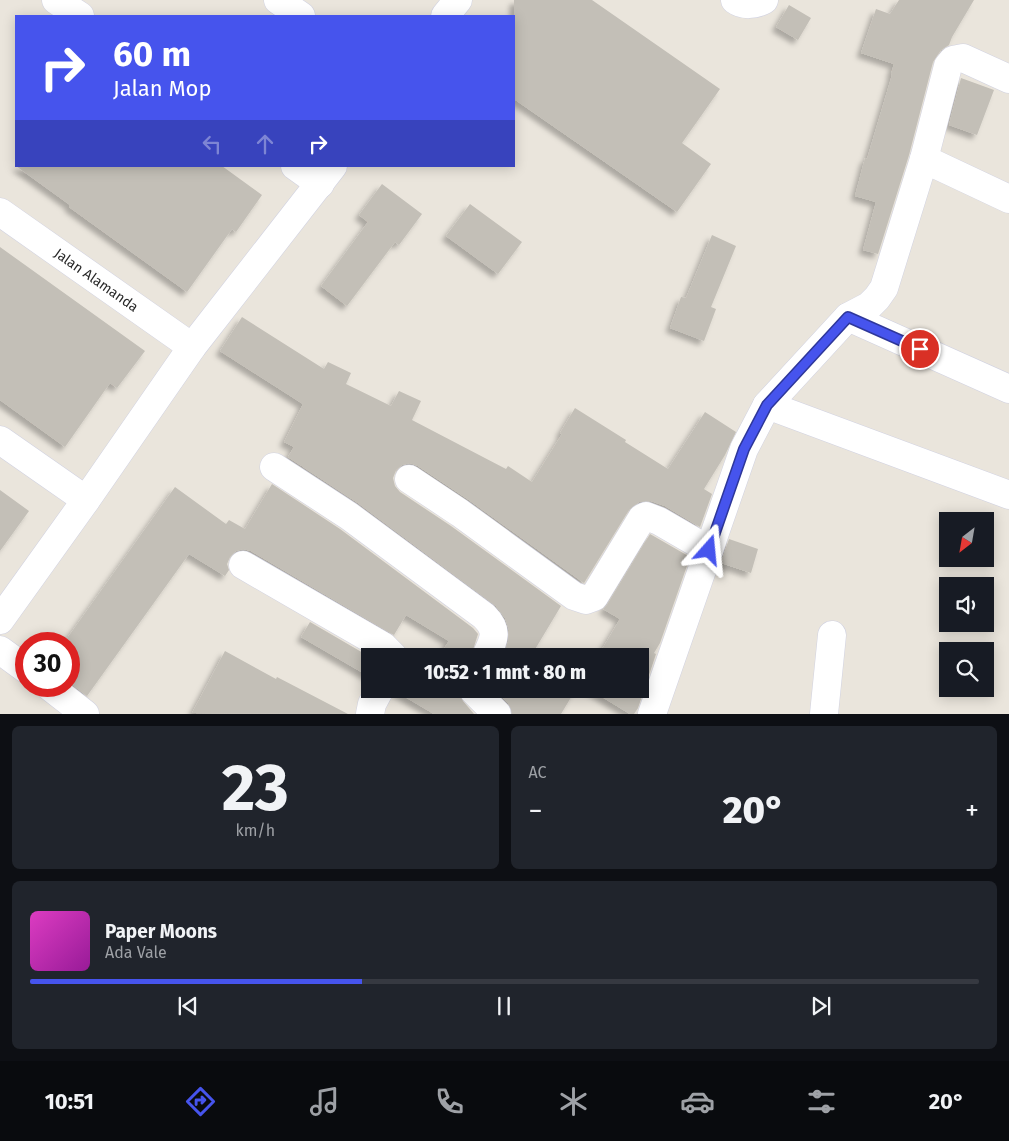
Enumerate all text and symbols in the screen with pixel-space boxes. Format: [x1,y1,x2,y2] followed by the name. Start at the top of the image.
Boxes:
[113,33,191,75] text: 60 m
[30,35,95,100] icon: right
[113,75,212,102] text: Jalan Mop
[198,130,226,158] icon: left
[251,130,279,158] icon: ahead
[304,130,332,158] icon: right
[51,244,142,315] street label: Jalan Alamanda
[899,328,941,370] pin
[906,335,934,363] icon: arrive
[939,512,994,568] north arrow
[939,512,994,697] map controls
[682,523,734,575] position arrow
[939,577,994,632] button: sound
[15,632,80,697] speed limit sign: 30
[939,642,994,697] button: search
[424,661,586,684] text: 10:52 · 1 mnt · 80 m
[222,749,289,827] text: 23
[529,763,546,782] text: AC
[723,787,785,833] text: 20°
[529,794,543,827] text: −
[965,794,979,827] text: +
[235,821,275,840] text: km/h
[105,920,217,943] text: Paper Moons
[105,943,167,962] text: Ada Vale
[174,992,202,1020] icon: previous
[490,992,518,1020] icon: pause
[807,992,835,1020] icon: next
[183,1084,218,1119] icon: directions
[307,1084,342,1119] icon: music
[432,1084,467,1119] icon: phone
[556,1084,591,1119] icon: climate
[680,1084,715,1119] icon: car
[804,1084,839,1119] icon: filters
[45,1088,94,1115] text: 10:51
[929,1088,964,1115] text: 20°

